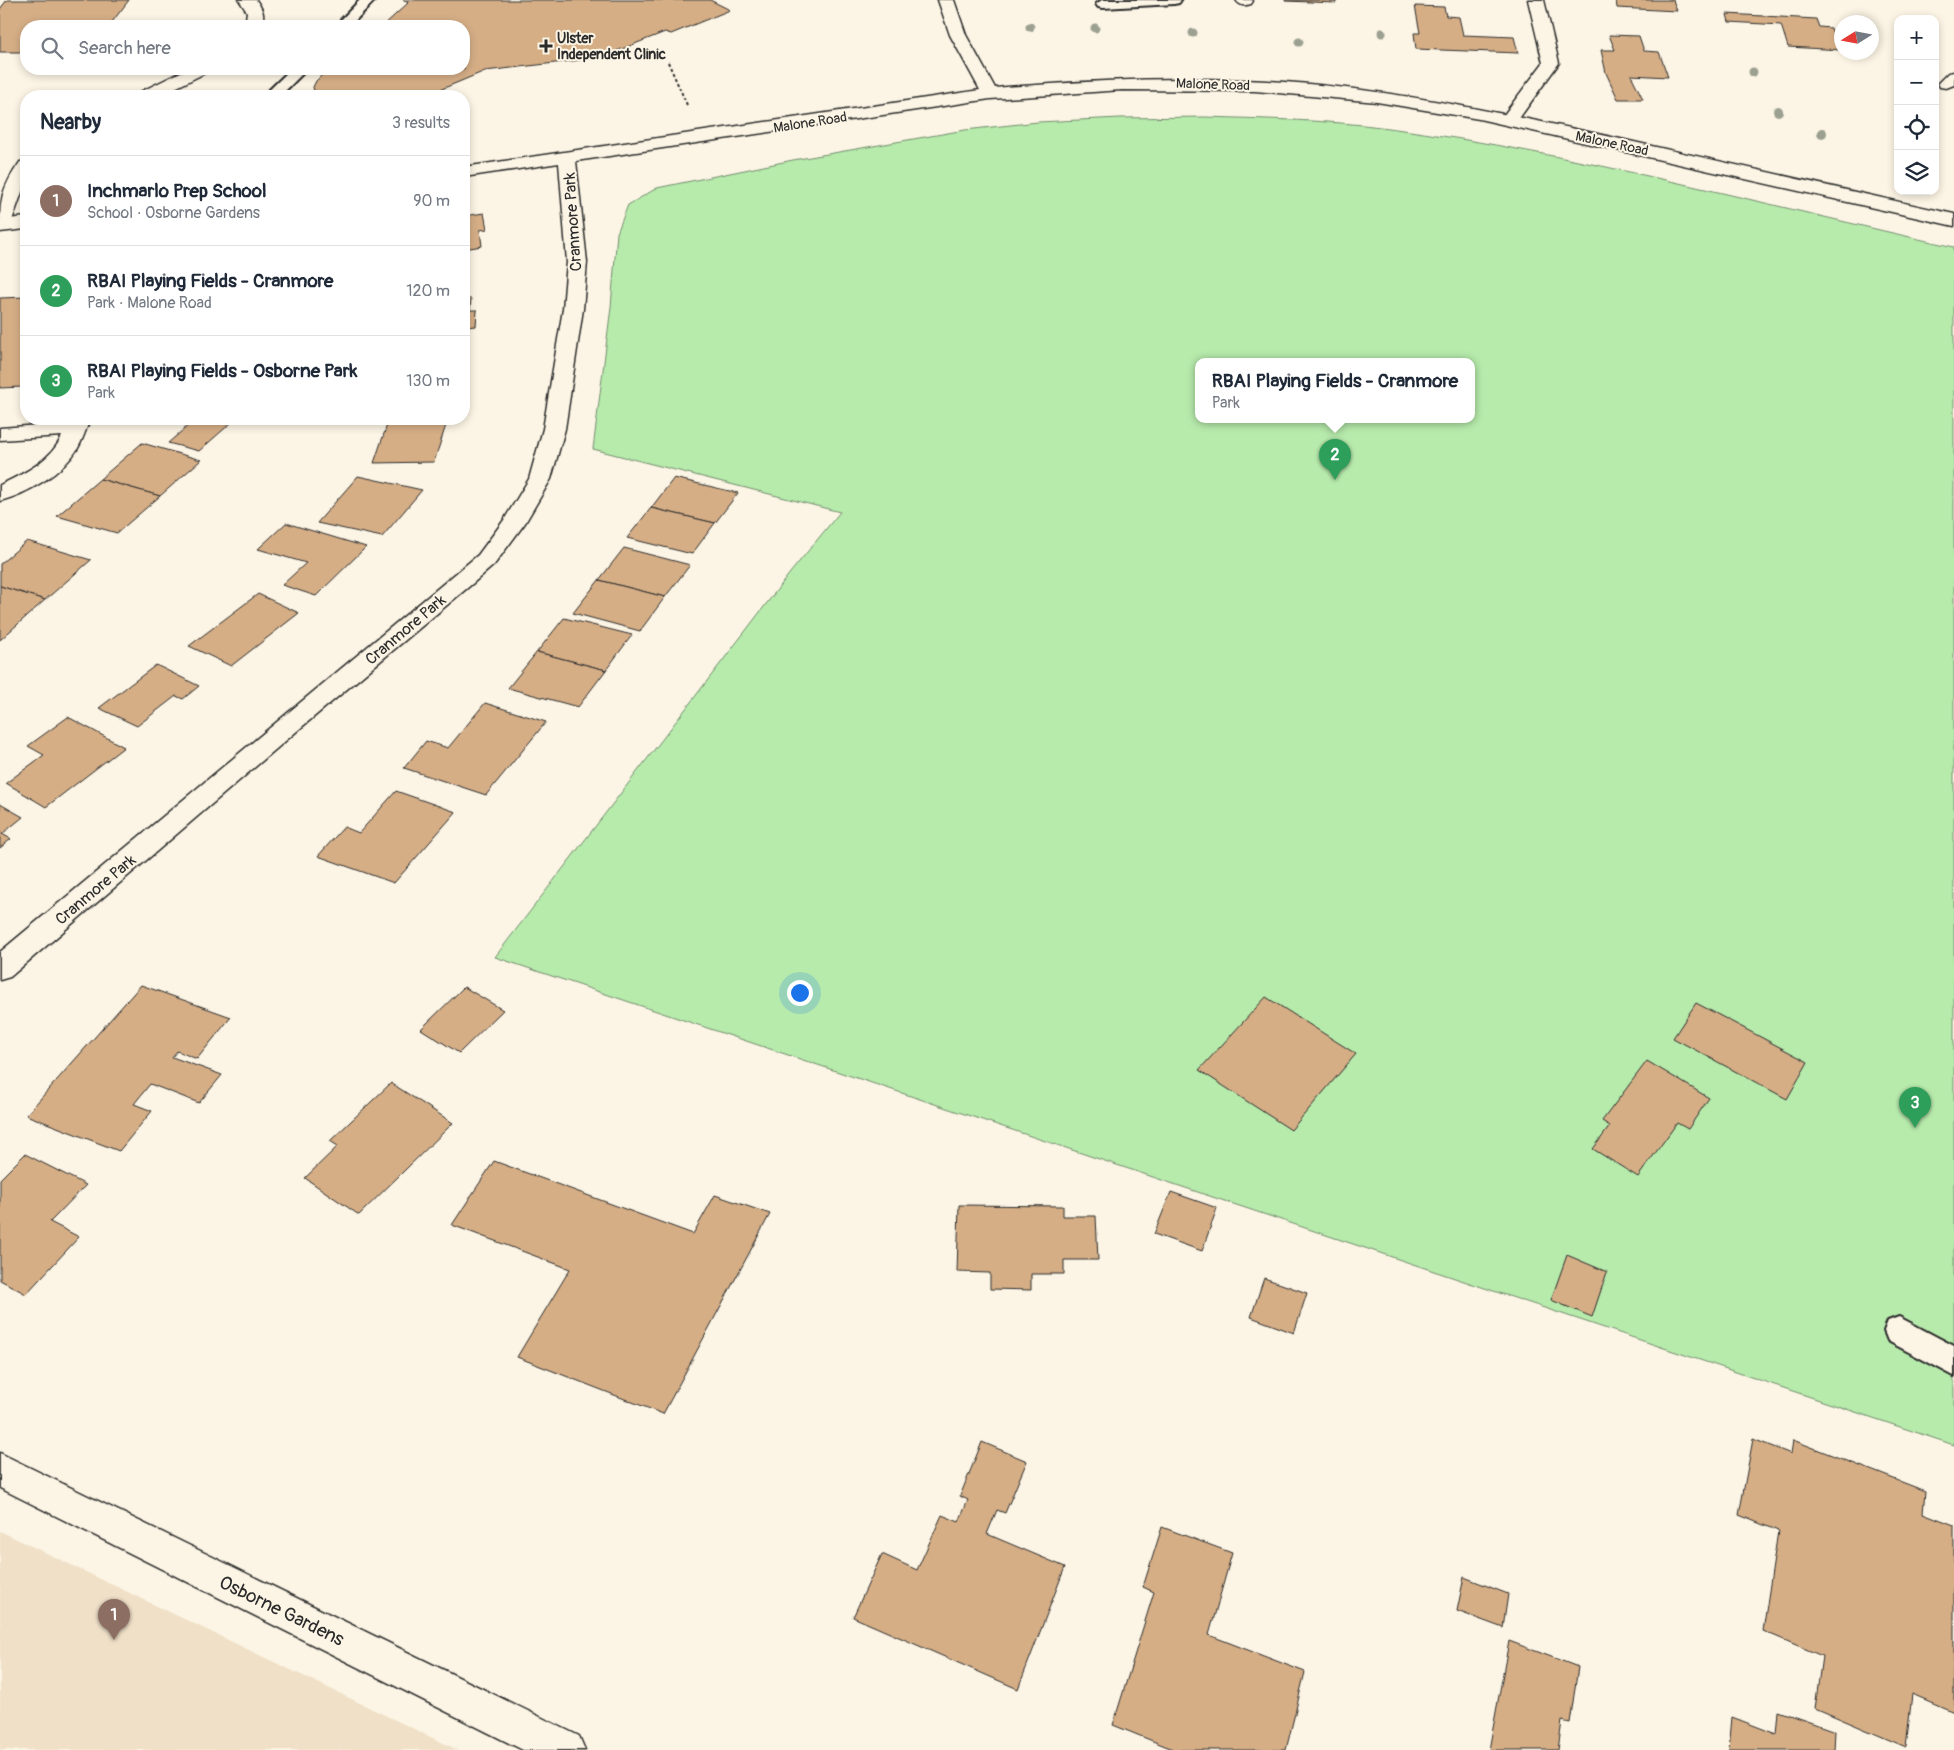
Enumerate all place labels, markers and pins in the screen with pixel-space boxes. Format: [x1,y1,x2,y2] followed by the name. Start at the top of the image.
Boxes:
[557,30,666,63] place label: Ulster Independent Clinic
[539,39,553,53] marker: Ulster Independent Clinic
[1319,439,1351,480] pin: 2
[1899,1087,1931,1128] pin: 3
[98,1599,130,1640] pin: 1

